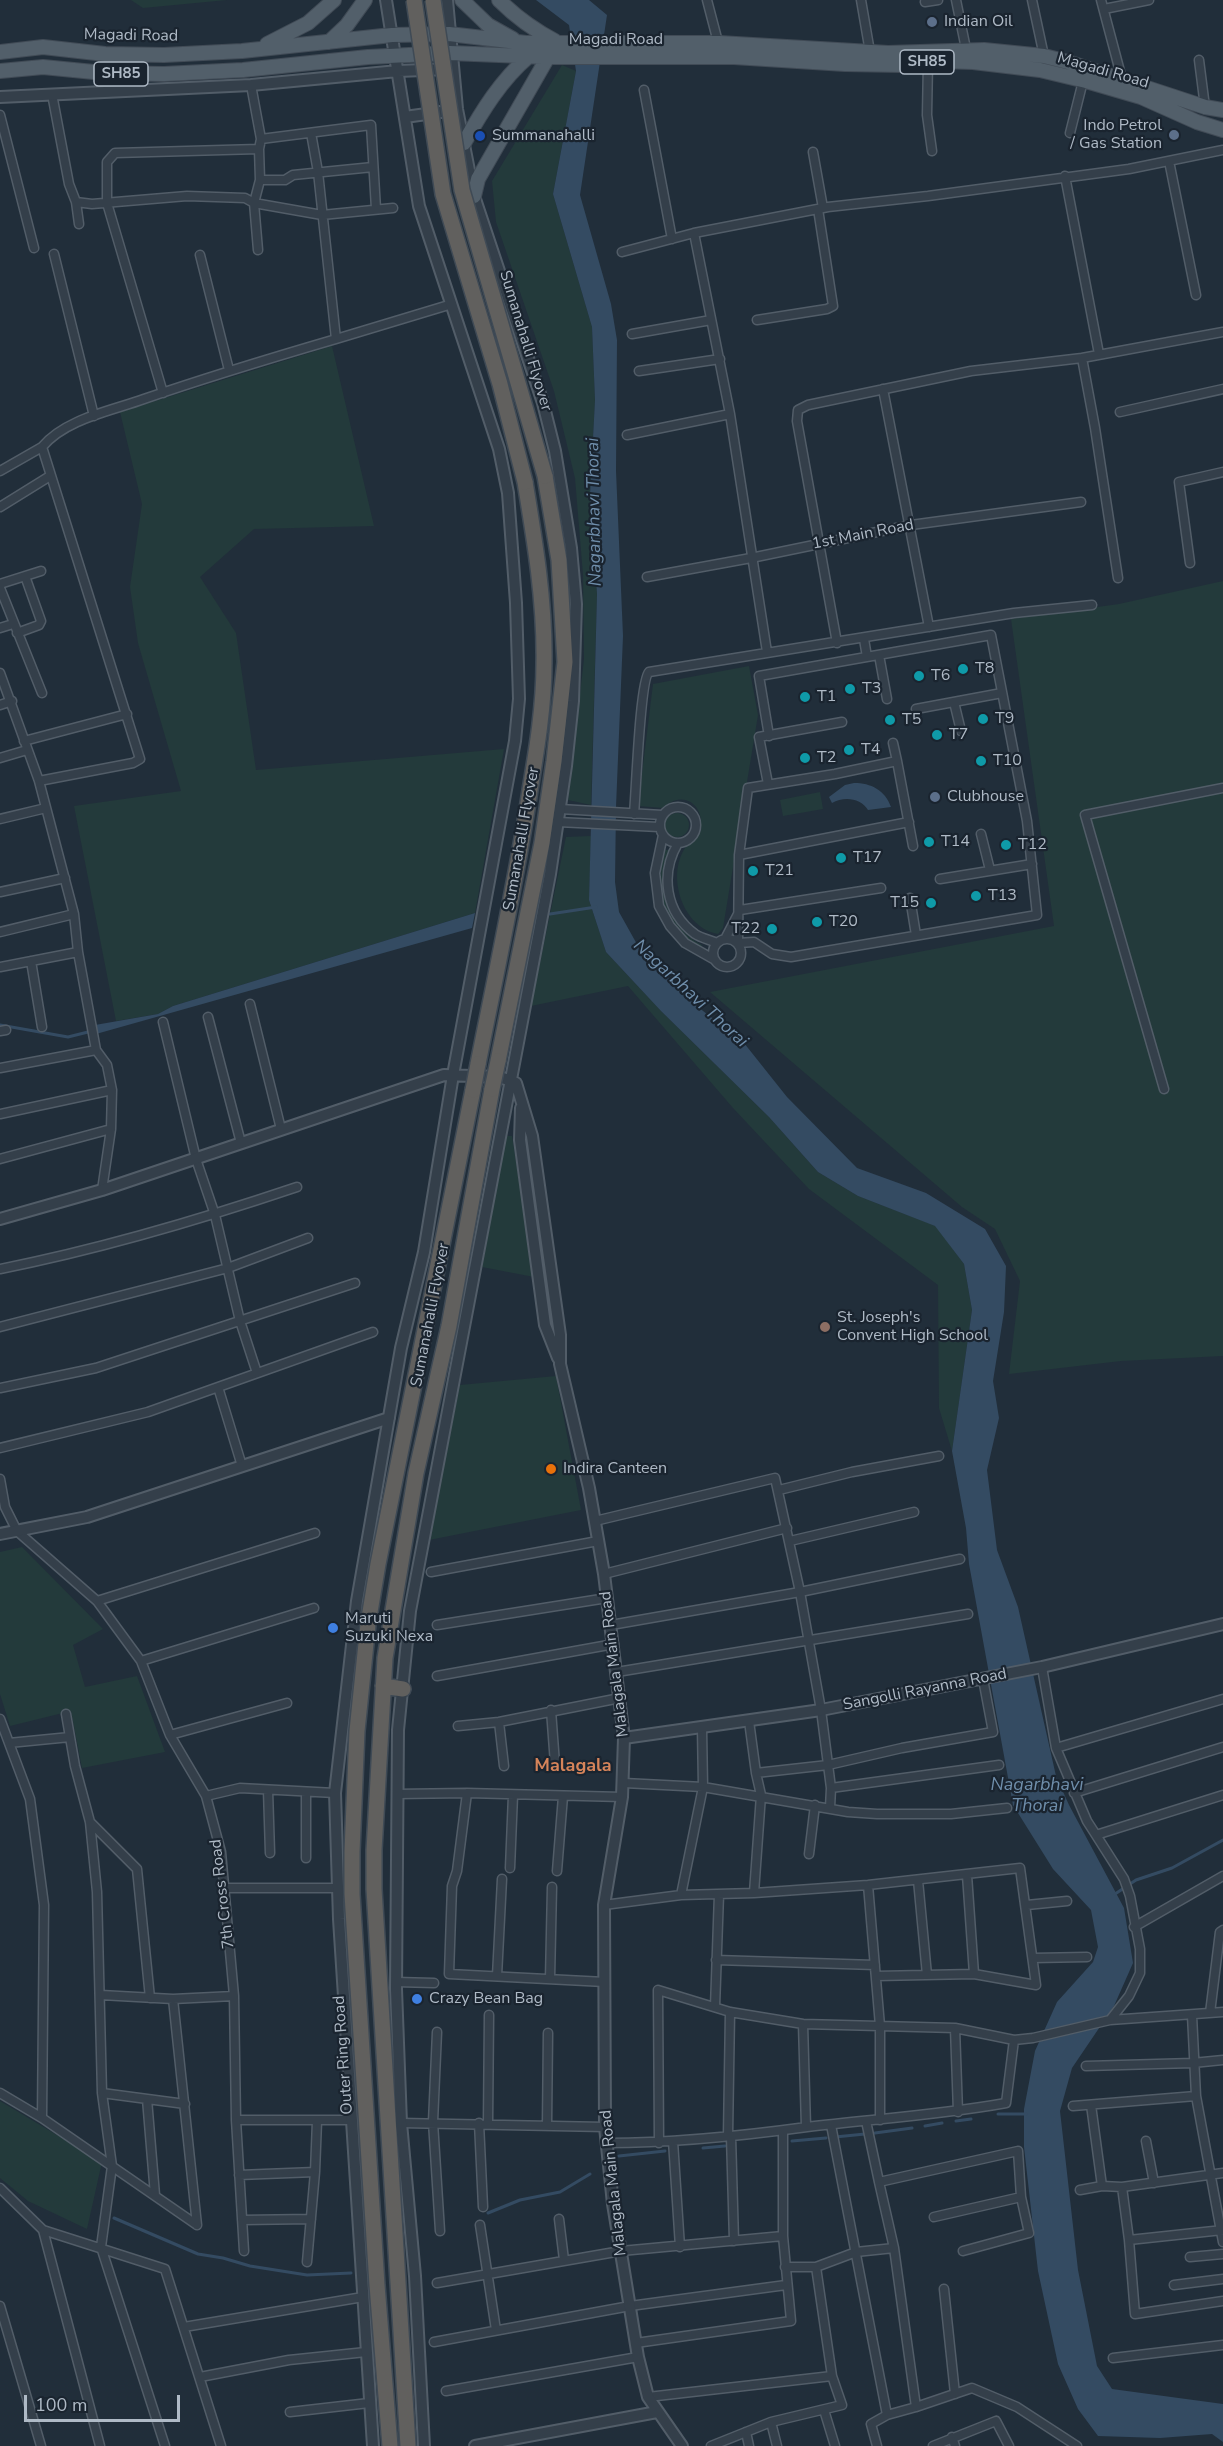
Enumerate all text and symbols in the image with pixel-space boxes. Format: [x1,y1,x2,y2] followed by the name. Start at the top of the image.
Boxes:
[944,12,1013,32] place label: Indian Oil
[925,15,939,29] marker: Indian Oil
[84,26,178,46] street label: Magadi Road
[569,30,663,50] street label: Magadi Road
[1055,49,1151,93] street label: Magadi Road
[900,50,954,74] road number: SH85
[94,62,148,86] road number: SH85
[1070,116,1162,154] place label: Indo Petrol / Gas Station
[492,126,595,146] place label: Summanahalli
[1167,128,1181,142] marker: Indo Petrol / Gas Station
[473,129,487,143] marker: Summanahalli
[494,268,556,414] street label: Sumanahalli Flyover
[583,437,607,587] water label: Nagarbhavi Thorai
[811,516,915,554] street label: 1st Main Road
[975,659,994,679] place label: T8
[956,662,970,676] marker: T8
[931,666,950,686] place label: T6
[912,669,926,683] marker: T6
[862,679,881,699] place label: T3
[843,682,857,696] marker: T3
[817,687,836,707] place label: T1
[798,690,812,704] marker: T1
[995,709,1014,729] place label: T9
[902,710,921,730] place label: T5
[976,712,990,726] marker: T9
[883,713,897,727] marker: T5
[949,725,968,745] place label: T7
[930,728,944,742] marker: T7
[861,740,880,760] place label: T4
[842,743,856,757] marker: T4
[817,748,836,768] place label: T2
[798,751,812,765] marker: T2
[993,751,1022,771] place label: T10
[974,754,988,768] marker: T10
[500,765,544,913] street label: Sumanahalli Flyover
[947,787,1024,807] place label: Clubhouse
[928,790,942,804] marker: Clubhouse
[941,832,970,852] place label: T14
[922,835,936,849] marker: T14
[1018,835,1047,855] place label: T12
[999,838,1013,852] marker: T12
[853,848,882,868] place label: T17
[834,851,848,865] marker: T17
[765,861,794,881] place label: T21
[746,864,760,878] marker: T21
[988,886,1017,906] place label: T13
[969,889,983,903] marker: T13
[890,893,919,913] place label: T15
[924,896,938,910] marker: T15
[829,912,858,932] place label: T20
[810,915,824,929] marker: T20
[731,919,760,939] place label: T22
[765,922,779,936] marker: T22
[628,935,752,1053] water label: Nagarbhavi Thorai
[408,1242,454,1388] street label: Sumanahalli Flyover
[837,1308,988,1346] place label: St. Joseph's Convent High School
[818,1320,832,1334] marker: St. Joseph's Convent High School
[563,1459,667,1479] place label: Indira Canteen
[544,1462,558,1476] marker: Indira Canteen
[597,1590,633,1738] street label: Malagala Main Road
[345,1609,433,1647] place label: Maruti Suzuki Nexa
[326,1621,340,1635] marker: Maruti Suzuki Nexa
[841,1665,1009,1715] street label: Sangolli Rayanna Road
[534,1756,612,1778] district label: Malagala
[991,1775,1083,1818] water label: Nagarbhavi Thorai
[207,1838,239,1950] street label: 7th Cross Road
[429,1989,543,2009] place label: Crazy Bean Bag
[410,1992,424,2006] marker: Crazy Bean Bag
[330,1995,358,2115] street label: Outer Ring Road
[597,2109,631,2257] street label: Malagala Main Road
[27,2383,183,2421] scale bar
[35,2393,87,2417] text: 100 m

